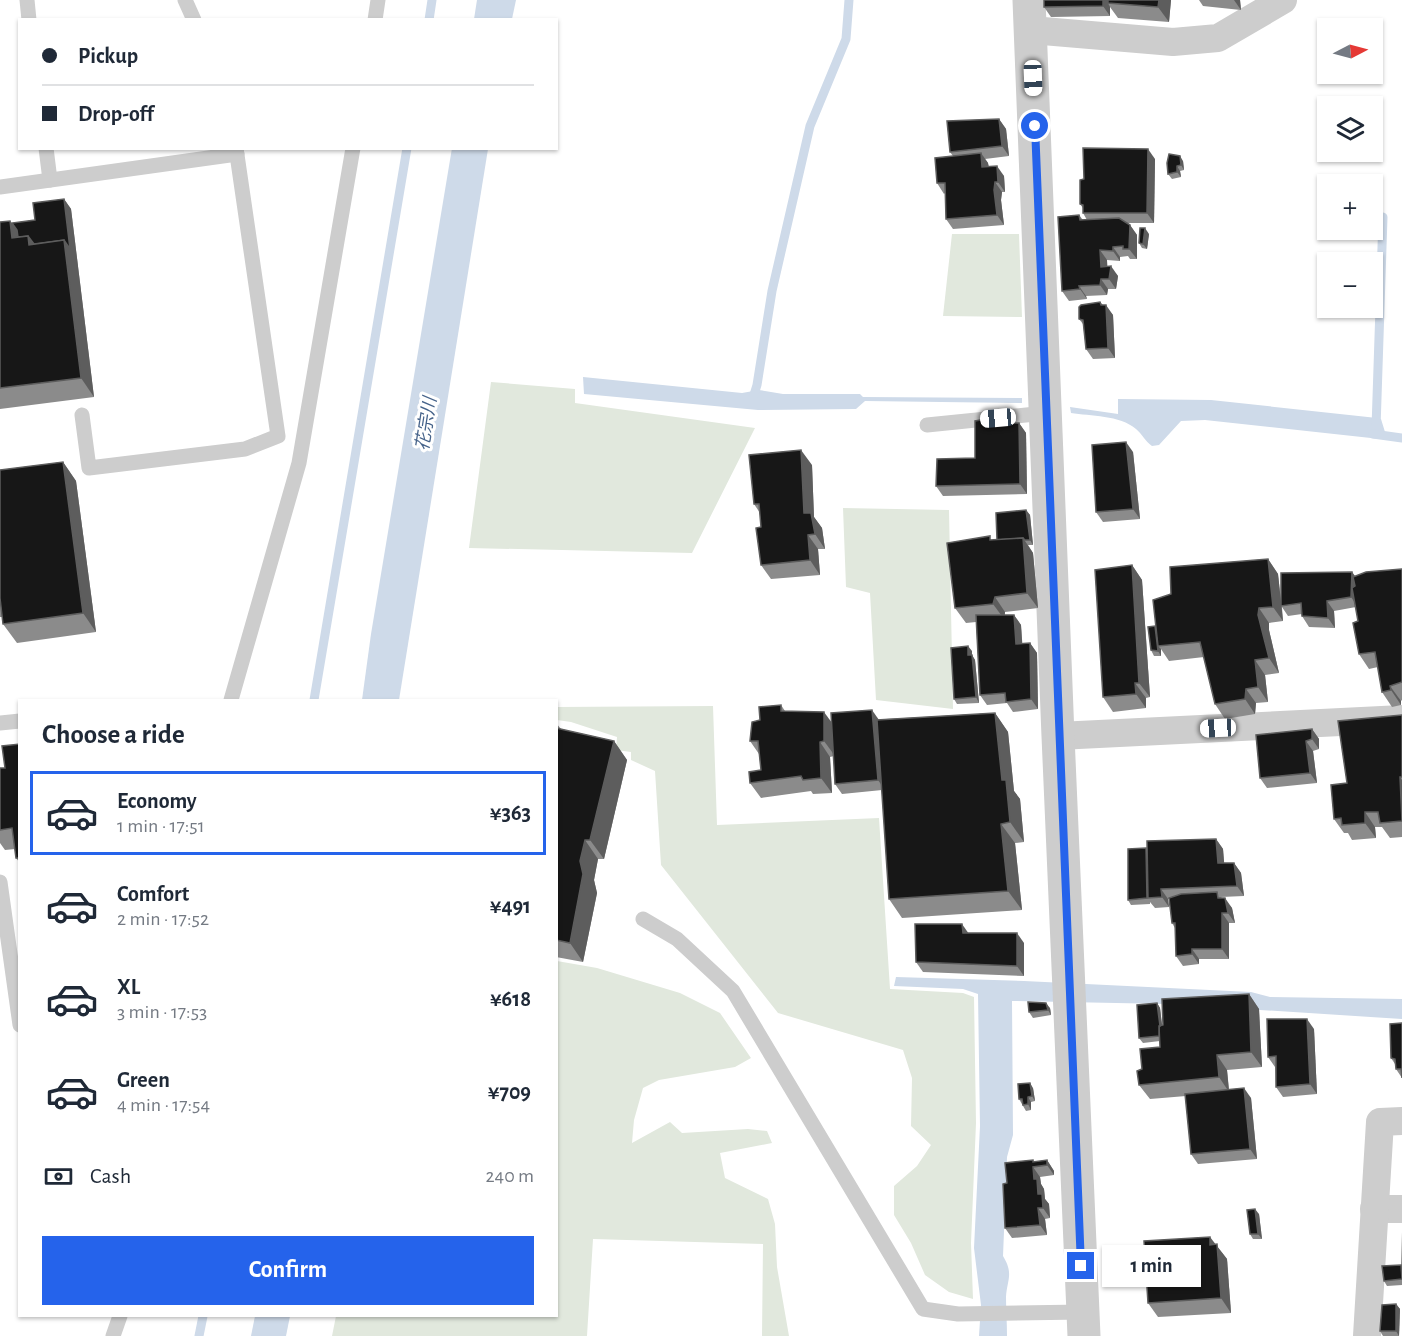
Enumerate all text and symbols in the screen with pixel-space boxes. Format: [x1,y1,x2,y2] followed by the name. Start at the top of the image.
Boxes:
[1317,18,1383,84] north arrow
[1317,18,1383,318] map controls
[78,45,138,67] text: Pickup
[1023,60,1043,96] car
[1317,96,1383,162] button: layers
[78,103,154,125] text: Drop-off
[1021,112,1048,139] route start
[1317,174,1383,240] button: +
[1317,252,1383,318] button: −
[412,394,440,452] water label: 花宗川
[979,407,1017,429] car
[1200,718,1236,738] car
[42,721,185,748] text: Choose a ride
[45,786,99,840] icon: car
[117,790,197,812] text: Economy
[490,802,531,824] text: ¥363
[117,816,205,836] text: 1 min · 17:51
[45,879,99,933] icon: car
[117,883,189,905] text: Comfort
[490,895,531,917] text: ¥491
[117,909,209,929] text: 2 min · 17:52
[45,972,99,1026] icon: car
[117,976,140,998] text: XL
[490,988,531,1010] text: ¥618
[117,1002,207,1022] text: 3 min · 17:53
[45,1065,99,1119] icon: car
[117,1069,170,1091] text: Green
[488,1081,531,1103] text: ¥709
[117,1095,210,1115] text: 4 min · 17:54
[42,1160,75,1193] icon: cash
[90,1165,131,1187] text: Cash
[485,1166,534,1186] text: 240 m
[42,1236,534,1305] button: Confirm
[1102,1245,1201,1287] callout: 1 min
[1067,1252,1094,1279] route end
[1130,1256,1173,1276] text: 1 min

